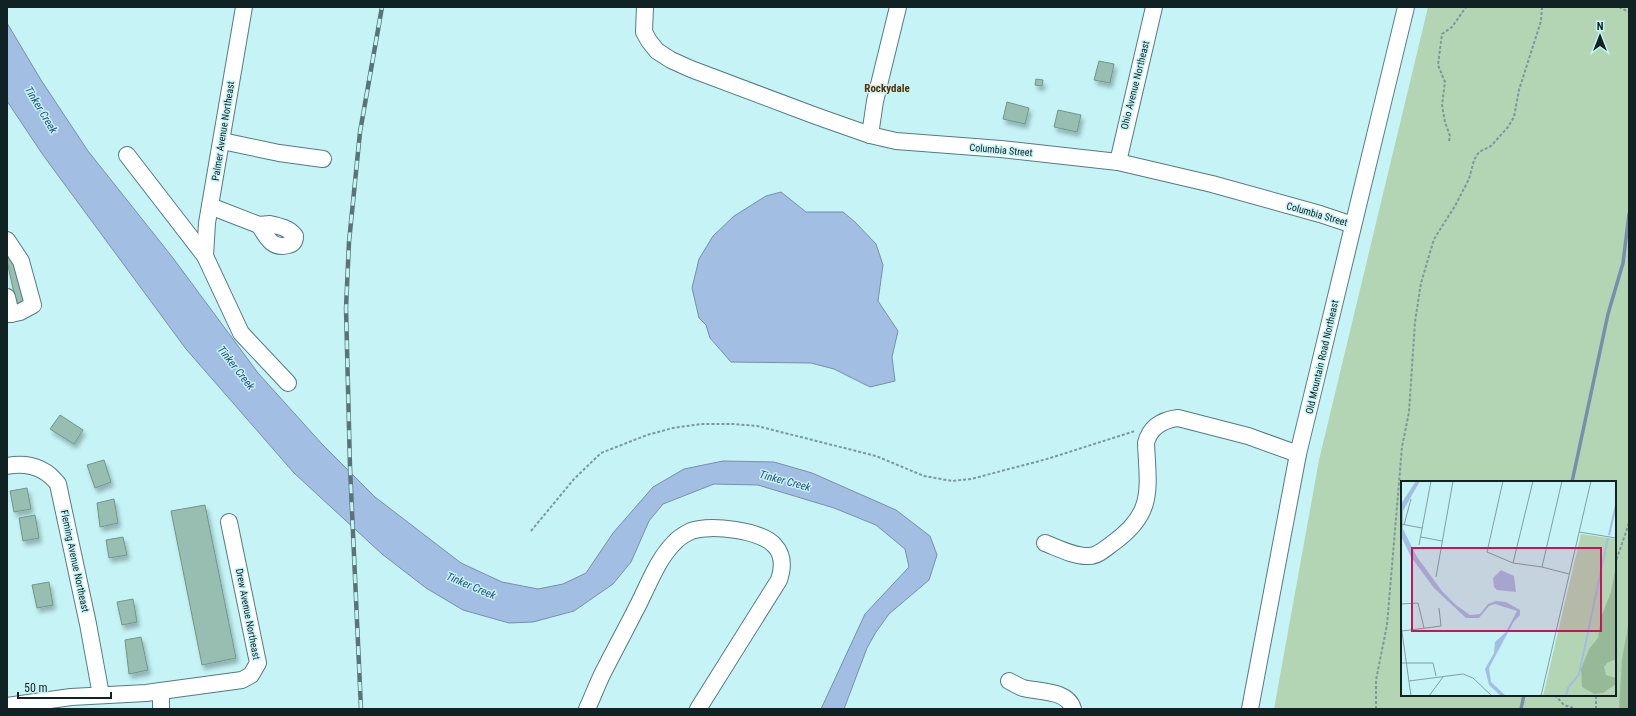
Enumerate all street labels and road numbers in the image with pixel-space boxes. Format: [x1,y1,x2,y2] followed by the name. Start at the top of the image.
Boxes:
[1119,40,1151,130] street label: Ohio Avenue Northeast
[210,80,236,181] street label: Palmer Avenue Northeast
[969,142,1033,158] street label: Columbia Street
[1285,200,1349,228] street label: Columbia Street
[1304,299,1340,415] street label: Old Mountain Road Northeast
[59,509,91,613] street label: Fleming Avenue Northeast
[234,568,262,660] street label: Drew Avenue Northeast

